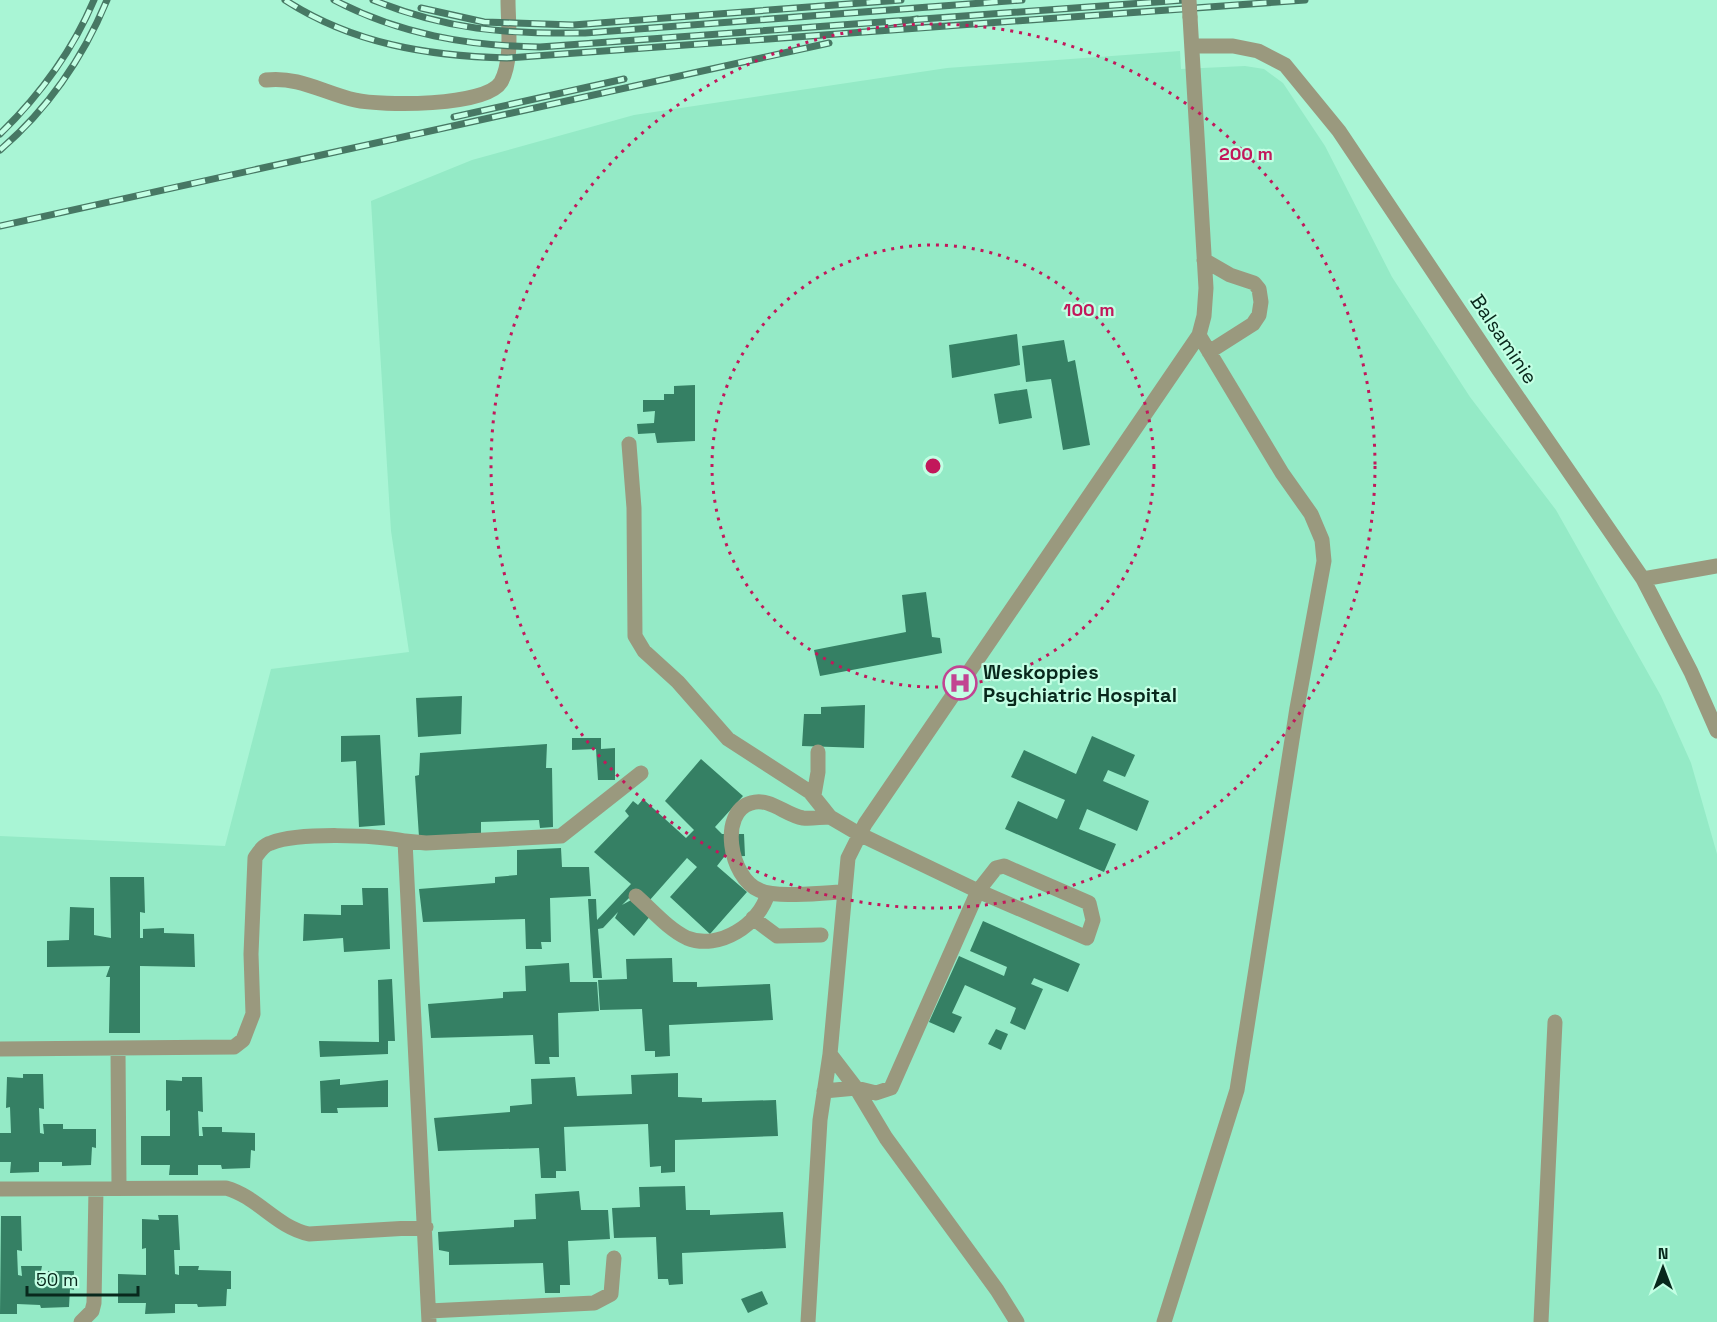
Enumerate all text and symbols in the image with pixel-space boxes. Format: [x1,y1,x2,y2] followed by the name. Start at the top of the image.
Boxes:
[1219,142,1273,165] text: 200 m
[1465,289,1543,389] street label: Balsaminie
[1063,298,1115,321] text: 100 m
[923,456,943,476] centre of rings
[983,659,1177,708] place label: Weskoppies Psychiatric Hospital
[942,665,978,701] hospital icon: Weskoppies Psychiatric Hospital
[1633,1238,1693,1298] north arrow
[1658,1243,1668,1264] text: N
[27,1259,138,1297] scale bar
[36,1268,78,1291] text: 50 m

